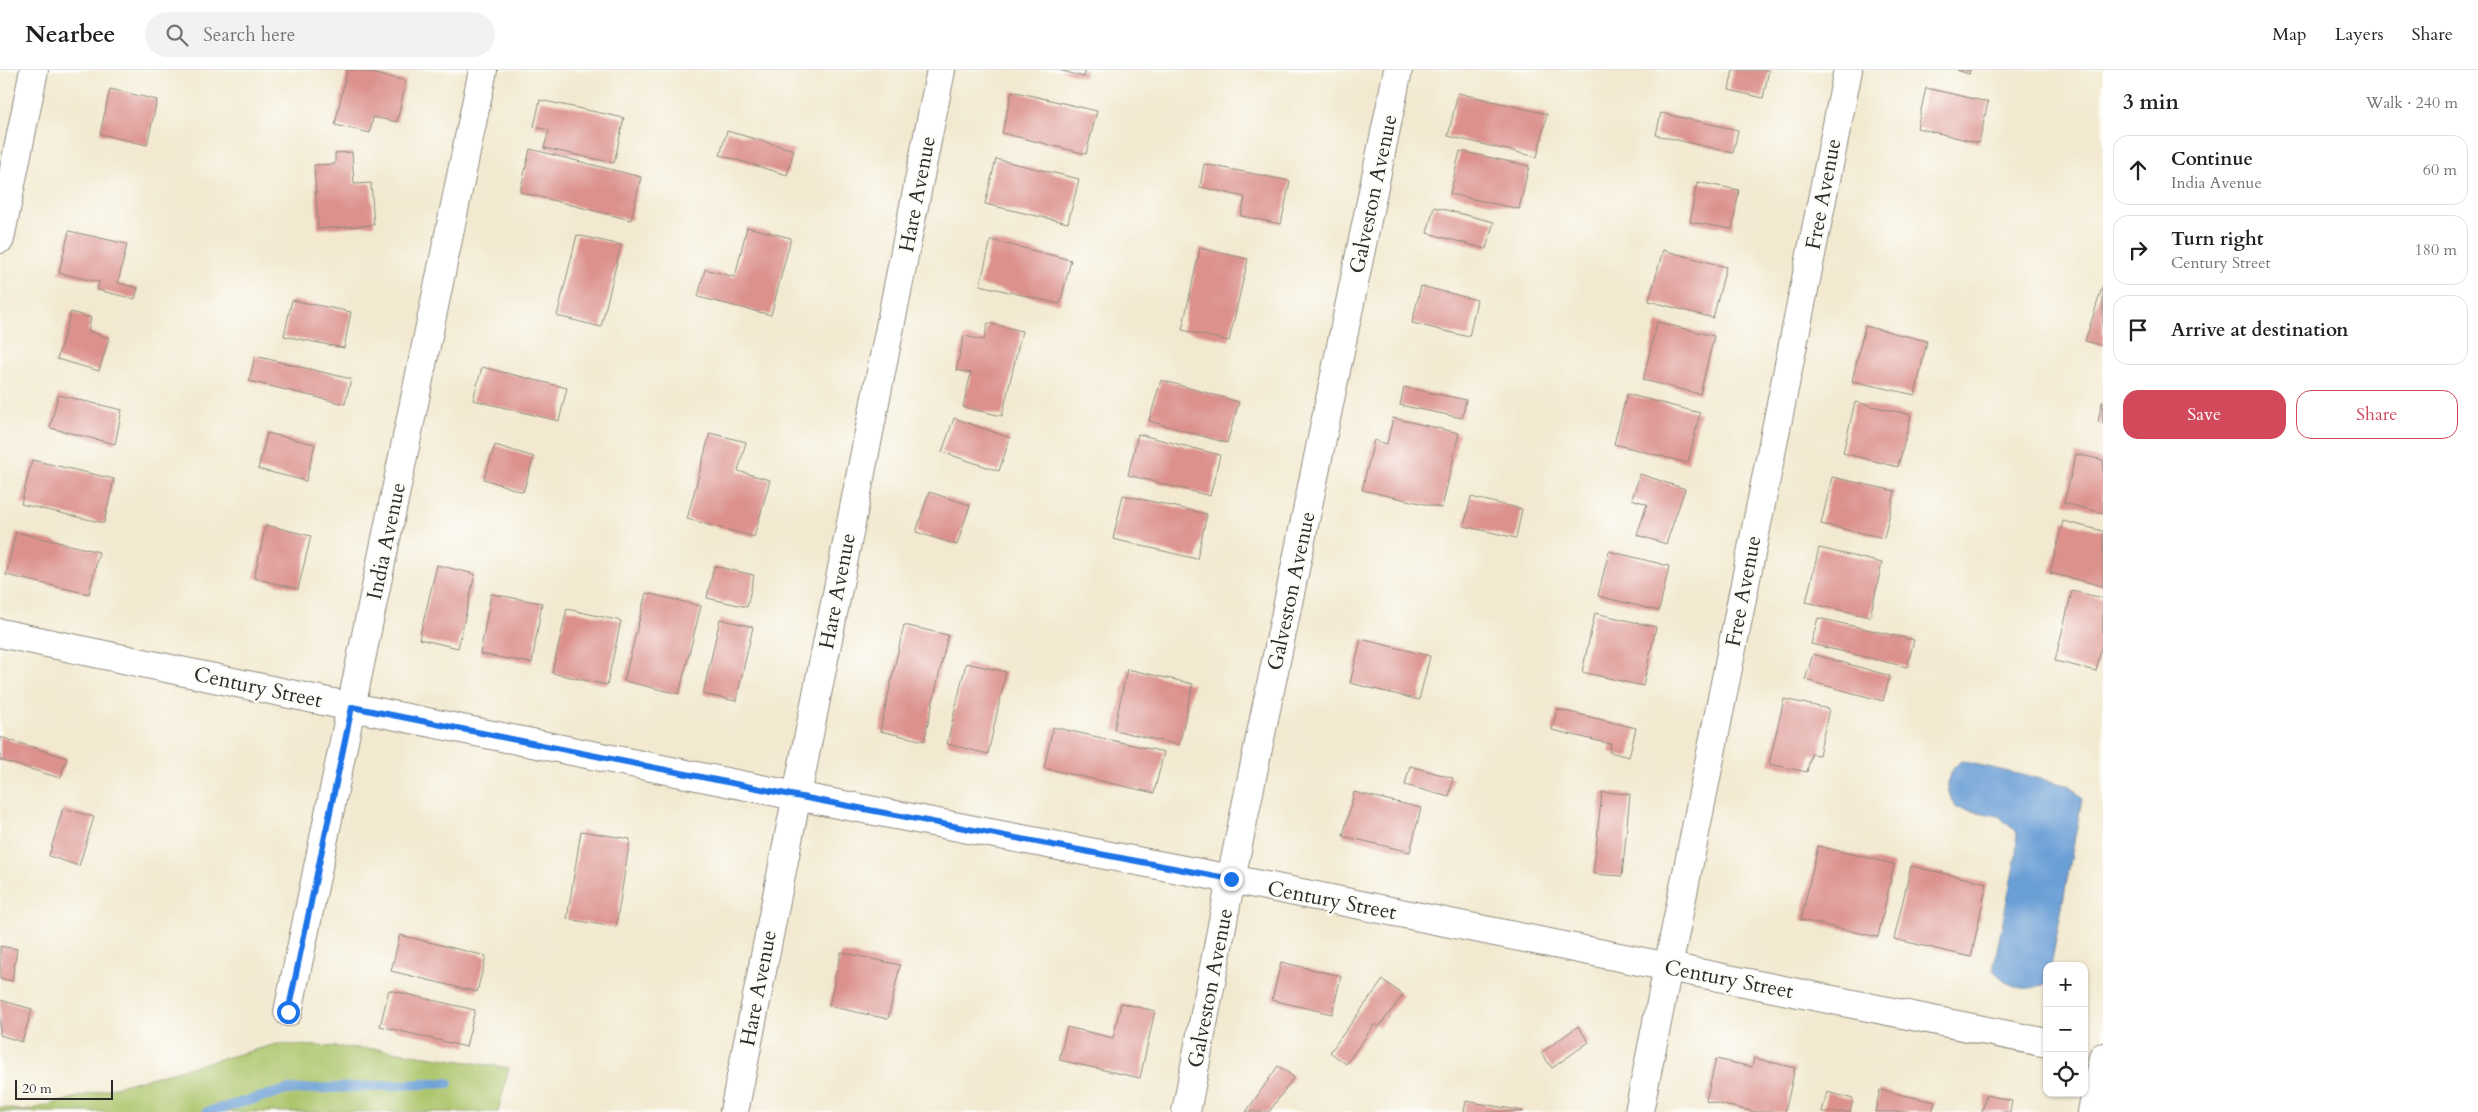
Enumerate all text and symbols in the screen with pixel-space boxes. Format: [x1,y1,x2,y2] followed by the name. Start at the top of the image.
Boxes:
[145,12,495,57] search box
[25,18,115,51] text: Nearbee
[163,21,191,49] icon: search
[203,22,295,48] text: Search here
[2272,22,2307,47] text: Map
[2335,22,2384,47] text: Layers
[2412,22,2453,47] text: Share
[2123,88,2179,117] text: 3 min
[2366,92,2458,114] text: Walk · 240 m
[1342,112,1405,276] street label: Galveston Avenue
[892,134,943,255] street label: Hare Avenue
[1799,136,1848,252] street label: Free Avenue
[2171,146,2253,172] text: Continue
[2124,156,2152,184] icon: ahead
[2423,159,2457,181] text: 60 m
[2171,172,2262,194] text: India Avenue
[2171,226,2263,252] text: Turn right
[2124,236,2152,264] icon: right
[2415,239,2457,261] text: 180 m
[2171,252,2271,274] text: Century Street
[2124,316,2152,344] icon: arrive
[2171,317,2348,343] text: Arrive at destination
[2123,390,2286,439] button: Save
[2296,390,2458,439] button: Share
[360,480,413,602] street label: India Avenue
[1260,509,1323,673] street label: Galveston Avenue
[812,531,863,652] street label: Hare Avenue
[1719,533,1768,649] street label: Free Avenue
[191,660,325,715] street label: Century Street
[1220,868,1243,891] route end
[1265,874,1399,927] street label: Century Street
[1181,906,1240,1070] street label: Galveston Avenue
[733,928,784,1049] street label: Hare Avenue
[1662,953,1796,1006] street label: Century Street
[2043,962,2088,1097] map controls
[2043,962,2088,1007] button: +
[277,1001,300,1024] route start
[2043,1007,2088,1052] button: −
[2043,1052,2088,1097] button: locate
[15,1077,112,1100] scale bar
[22,1079,52,1098] text: 20 m

